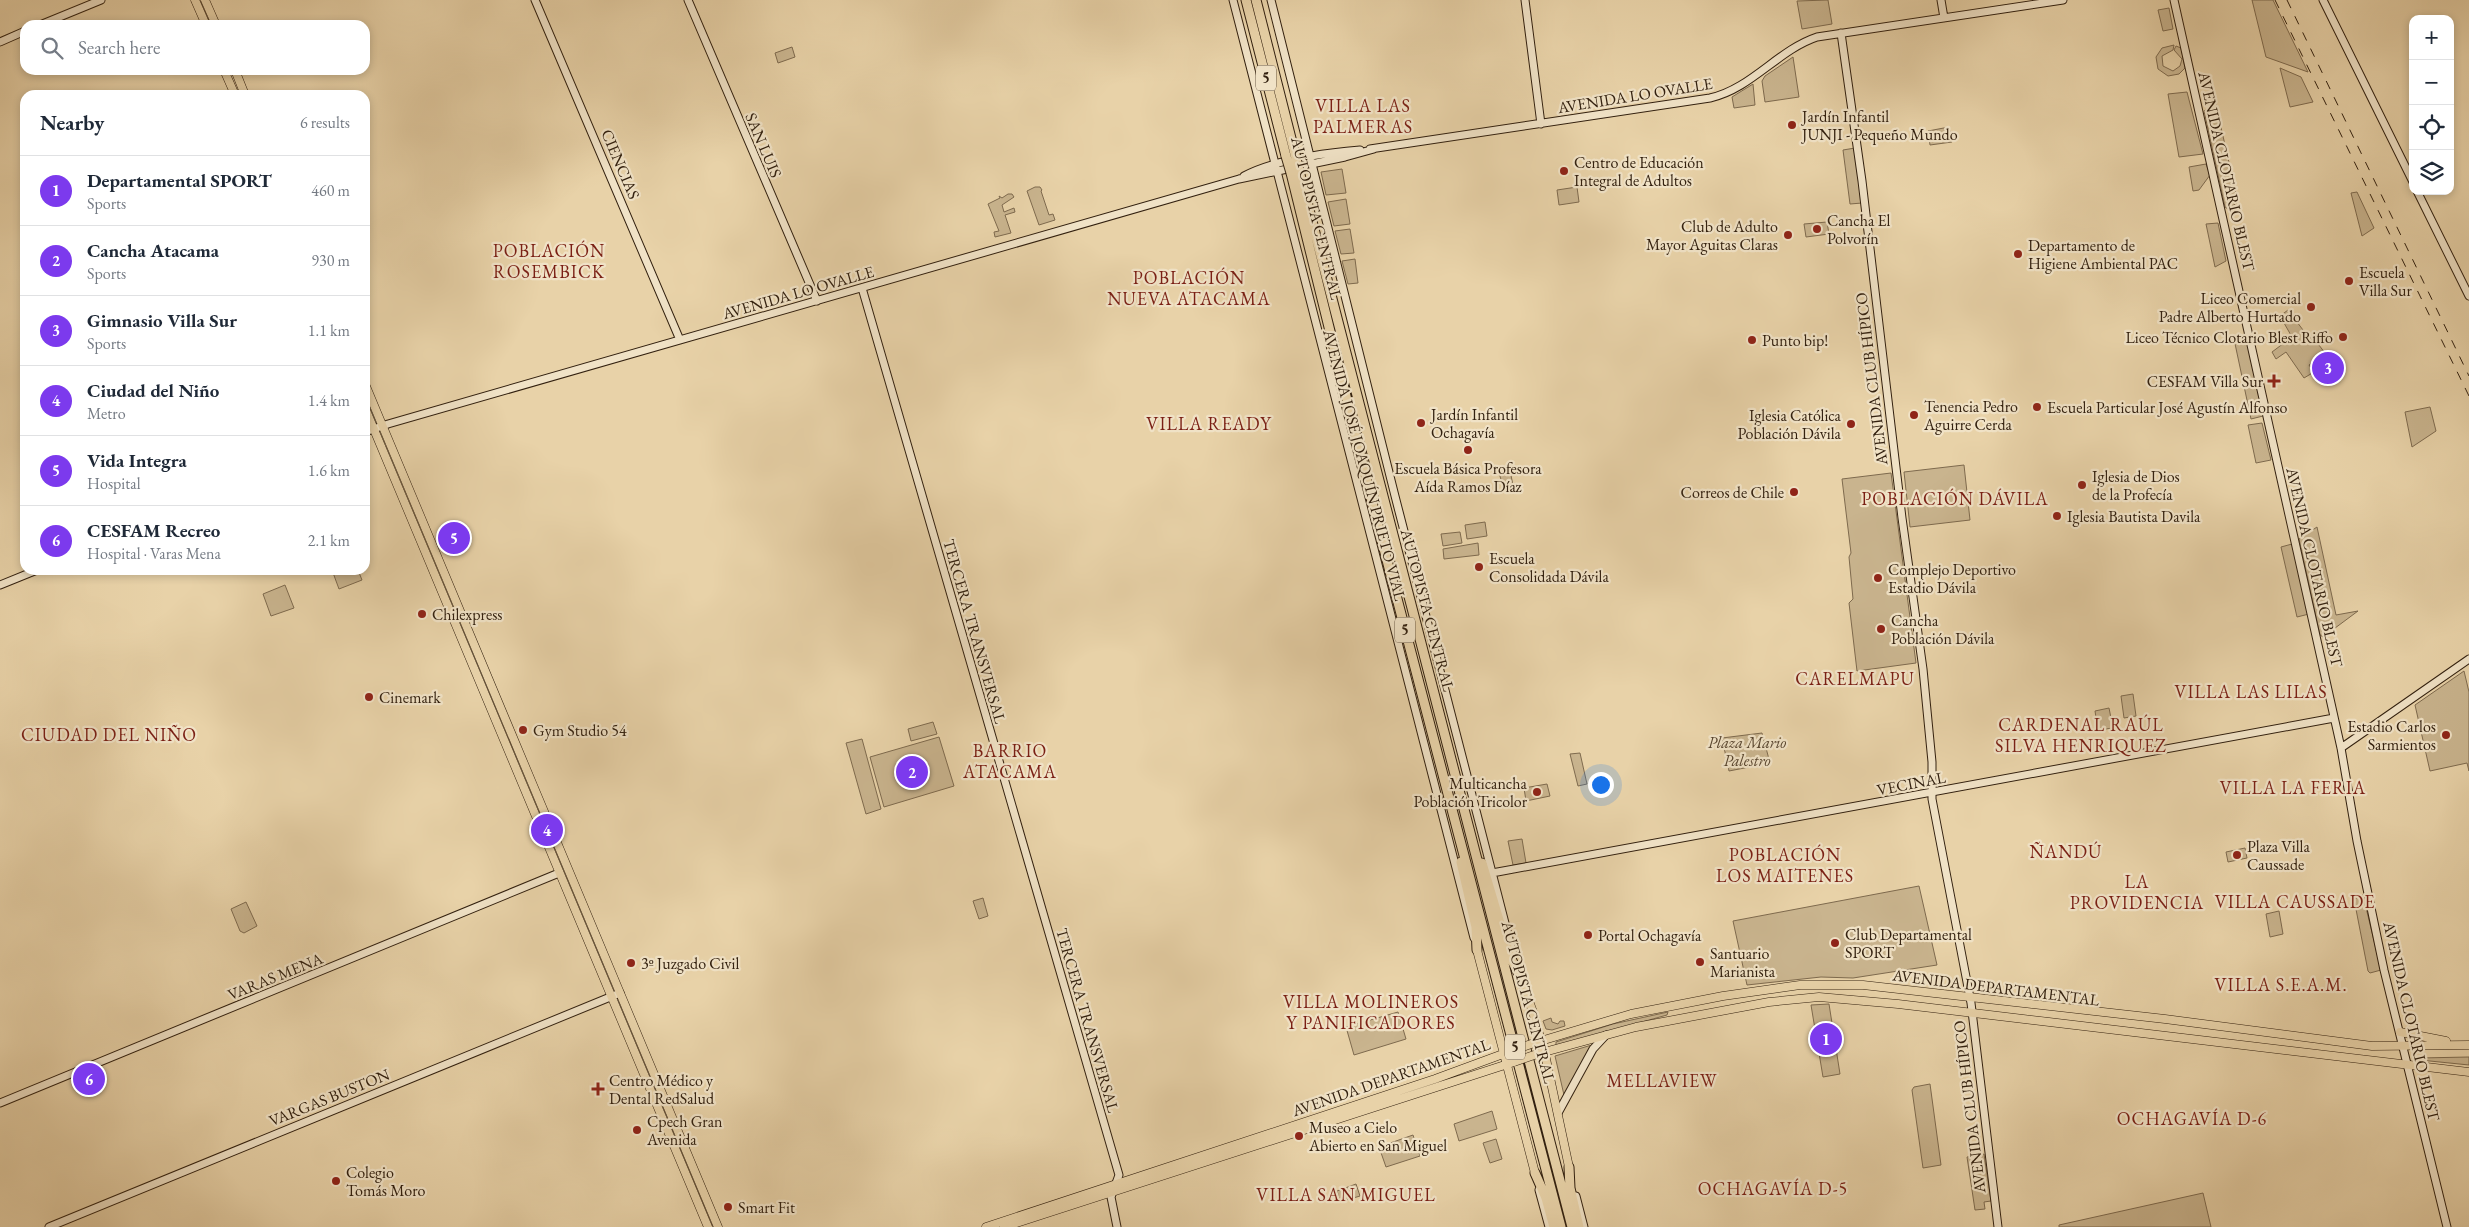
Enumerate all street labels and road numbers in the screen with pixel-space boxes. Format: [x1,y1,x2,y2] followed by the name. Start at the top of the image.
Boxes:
[1256,66,1276,90] road number: 5
[2193,68,2260,273] street label: AVENIDA CLOTARIO BLEST
[1555,73,1714,118] street label: AVENIDA LO OVALLE
[741,110,787,181] street label: SAN LUIS
[596,126,645,202] street label: CIENCIAS
[1286,134,1347,302] street label: AUTOPISTA CENTRAL
[719,261,876,324] street label: AVENIDA LO OVALLE
[1850,291,1893,468] street label: AVENIDA CLUB HÍPICO
[1318,326,1411,604] street label: AVENIDA JOSÉ JOAQUÍN PRIETO VIAL
[2281,464,2348,669] street label: AVENIDA CLOTARIO BLEST
[1395,526,1459,694] street label: AUTOPISTA CENTRAL
[938,537,1011,726] street label: TERCERA TRANSVERSAL
[1395,618,1415,642] road number: 5
[1875,766,1948,800] street label: VECINAL
[1496,918,1560,1086] street label: AUTOPISTA CENTRAL
[2378,918,2445,1123] street label: AVENIDA CLOTARIO BLEST
[1051,926,1124,1115] street label: TERCERA TRANSVERSAL
[225,948,327,1005] street label: VARAS MENA
[1890,964,2101,1011] street label: AVENIDA DEPARTAMENTAL
[1948,1019,1991,1196] street label: AVENIDA CLUB HÍPICO
[1288,1033,1494,1122] street label: AVENIDA DEPARTAMENTAL
[1505,1034,1525,1060] road number: 5
[266,1064,393,1131] street label: VARGAS BUSTON

